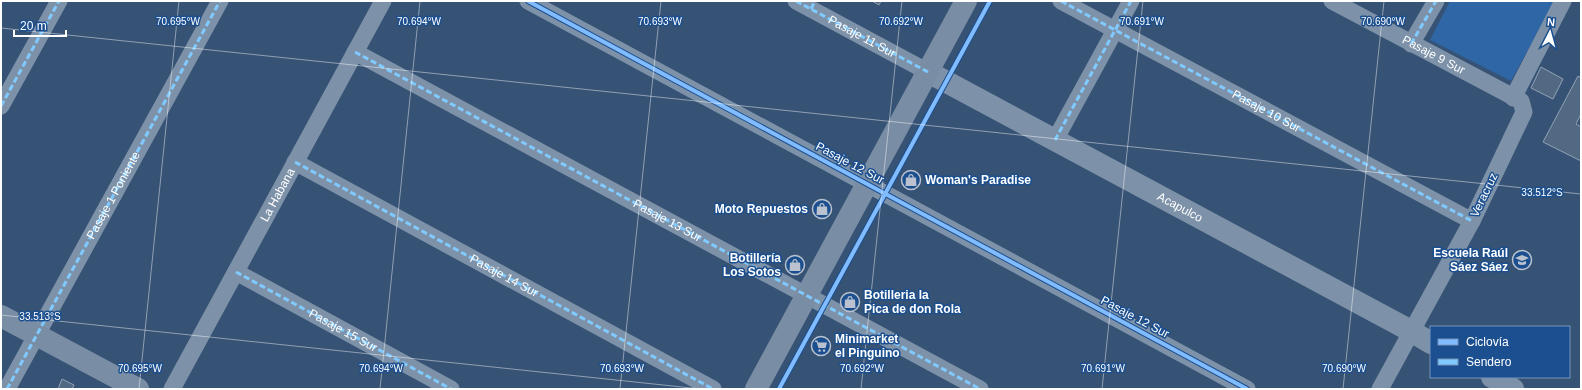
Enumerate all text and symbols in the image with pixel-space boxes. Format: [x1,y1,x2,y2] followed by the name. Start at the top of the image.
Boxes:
[14,12,66,38] scale bar
[1530,12,1570,52] north arrow
[826,13,898,60] street label: Pasaje 11 Sur
[156,16,201,27] text: 70.695°W
[397,16,442,27] text: 70.694°W
[638,16,683,27] text: 70.693°W
[879,16,924,27] text: 70.692°W
[1120,16,1165,27] text: 70.691°W
[1361,16,1406,27] text: 70.690°W
[1546,16,1556,28] text: N
[20,19,47,33] text: 20 m
[1400,33,1467,77] street label: Pasaje 9 Sur
[1230,87,1303,135] street label: Pasaje 10 Sur
[813,139,887,187] street label: Pasaje 12 Sur
[84,149,143,241] street label: Pasaje 1 Poniente
[257,165,298,224] street label: La Habana
[900,169,922,191] shop icon: Woman's Paradise
[1467,171,1501,219] street label: Veracruz
[925,173,1031,187] place label: Woman's Paradise
[1521,187,1563,198] text: 33.512°S
[1155,189,1205,225] street label: Acapulco
[631,196,704,245] street label: Pasaje 13 Sur
[811,198,833,220] shop icon: Moto Repuestos
[715,202,808,216] place label: Moto Repuestos
[1433,246,1508,274] place label: Escuela Raúl Sáez Sáez
[1511,249,1533,271] school or university icon: Escuela Raúl Sáez Sáez
[468,251,541,300] street label: Pasaje 14 Sur
[723,251,781,279] place label: Botillería Los Sotos
[784,254,806,276] shop icon: Botillería Los Sotos
[864,288,961,316] place label: Botilleria la Pica de don Rola
[839,291,861,313] shop icon: Botilleria la Pica de don Rola
[1098,293,1172,341] street label: Pasaje 12 Sur
[307,306,380,355] street label: Pasaje 15 Sur
[19,311,61,322] text: 33.513°S
[1430,326,1570,378] legend
[835,332,900,360] place label: Minimarket el Pinguino
[810,335,832,357] supermarket icon: Minimarket el Pinguino
[1466,335,1509,349] text: Ciclovía
[1466,355,1512,369] text: Sendero
[118,363,163,374] text: 70.695°W
[359,363,404,374] text: 70.694°W
[600,363,645,374] text: 70.693°W
[840,363,885,374] text: 70.692°W
[1081,363,1126,374] text: 70.691°W
[1322,363,1367,374] text: 70.690°W

